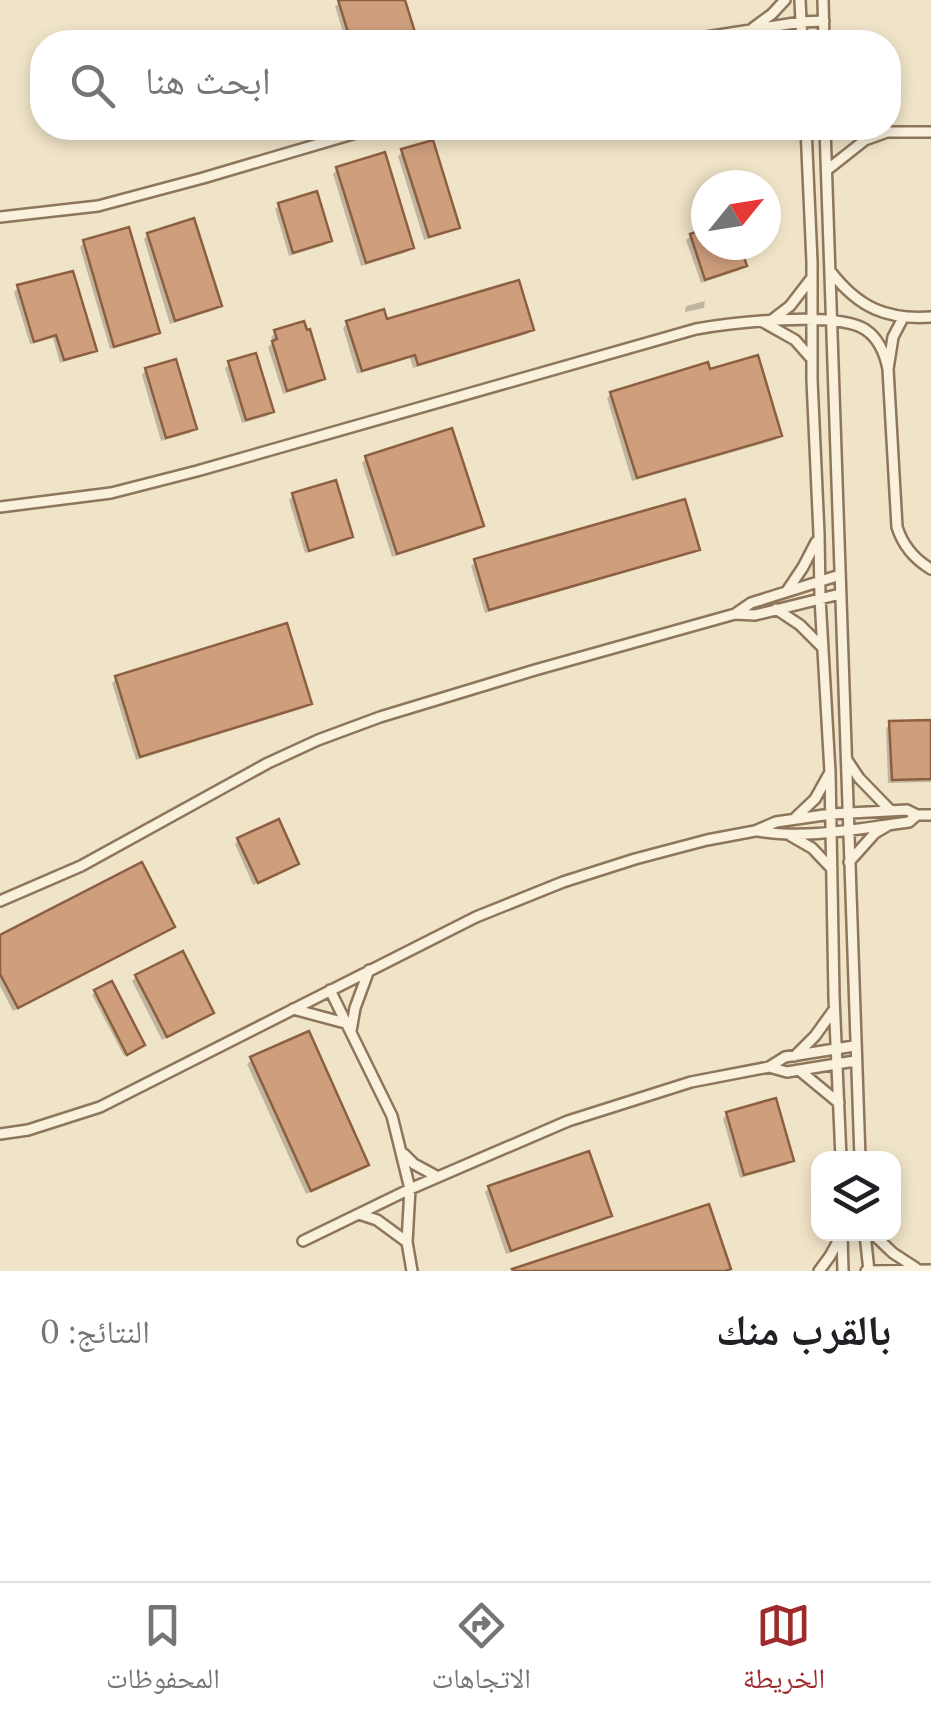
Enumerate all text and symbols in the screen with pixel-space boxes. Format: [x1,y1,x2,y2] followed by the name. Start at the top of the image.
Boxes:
[30,30,901,140] search box
[145,56,271,104] text: ابحث هنا
[65,58,120,113] icon: search
[691,170,781,260] north arrow
[811,1151,901,1241] map controls
[811,1151,901,1241] button: layers
[716,1303,891,1357] text: بالقرب منك
[40,1311,150,1352] text: النتائج: 0
[106,1598,220,1706] tab: المحفوظات
[432,1598,531,1706] tab: الاتجاهات
[743,1598,825,1706] tab: الخريطة

